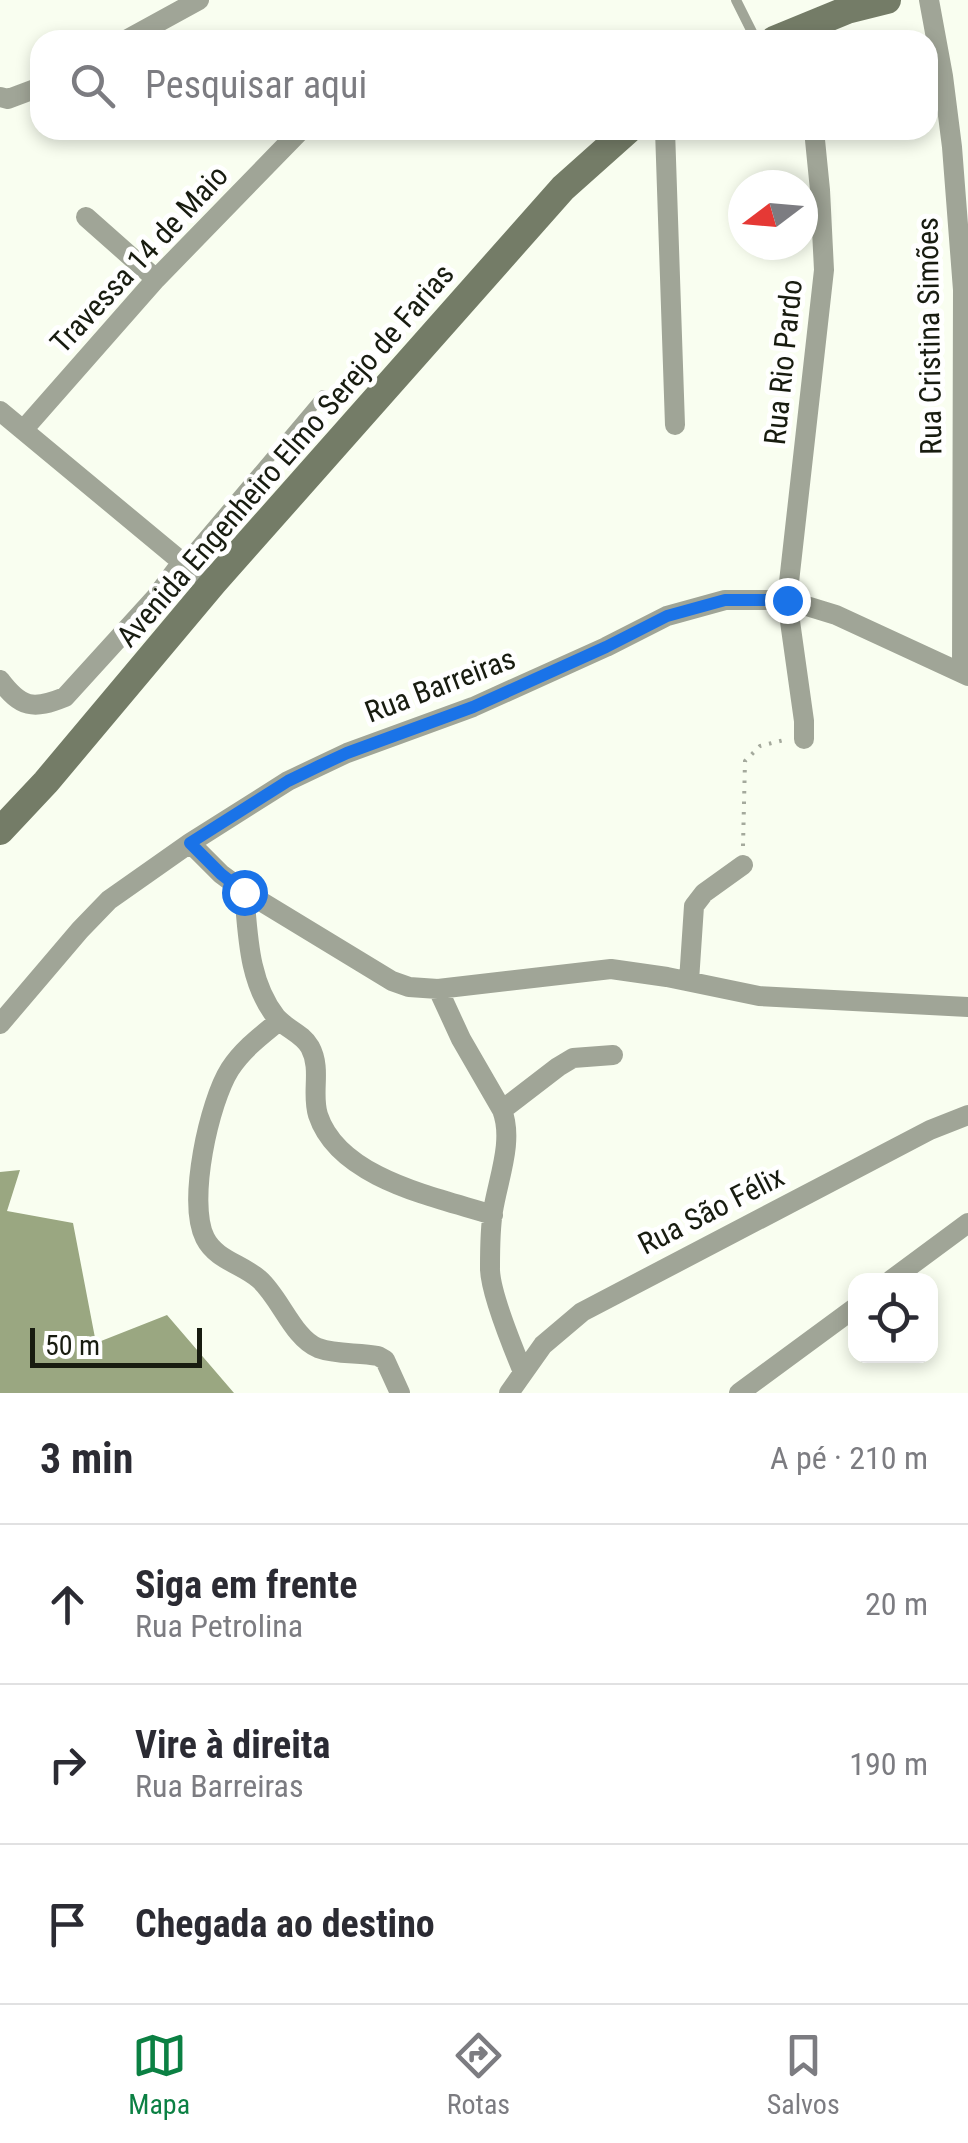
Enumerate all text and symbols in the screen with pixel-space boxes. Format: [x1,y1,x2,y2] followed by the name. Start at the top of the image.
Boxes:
[30,30,938,140] search box
[65,58,120,113] icon: search
[145,63,367,107] text: Pesquisar aqui
[43,158,235,360] street label: Travessa 14 de Maio
[728,170,818,260] north arrow
[909,217,949,455] street label: Rua Cristina Simões
[109,256,461,654] street label: Avenida Engenheiro Elmo Serejo de Farias
[757,278,809,446] street label: Rua Rio Pardo
[765,578,811,624] route end
[360,640,520,730] street label: Rua Barreiras
[222,870,268,916] route start
[632,1158,790,1262] street label: Rua São Félix
[848,1273,938,1363] map controls
[848,1273,938,1363] button: locate
[30,1323,202,1368] scale bar
[45,1329,100,1362] text: 50 m
[40,1434,133,1483] text: 3 min
[770,1439,928,1477] text: A pé · 210 m
[135,1563,357,1607] text: Siga em frente
[40,1577,95,1632] icon: ahead
[865,1585,928,1623] text: 20 m
[135,1607,303,1645] text: Rua Petrolina
[135,1723,330,1767] text: Vire à direita
[40,1737,95,1792] icon: right
[849,1745,928,1783] text: 190 m
[135,1767,304,1805] text: Rua Barreiras
[40,1897,95,1952] icon: arrive
[135,1902,435,1946] text: Chegada ao destino
[128,2028,190,2121] tab: Mapa
[447,2028,510,2121] tab: Rotas
[767,2028,840,2121] tab: Salvos

